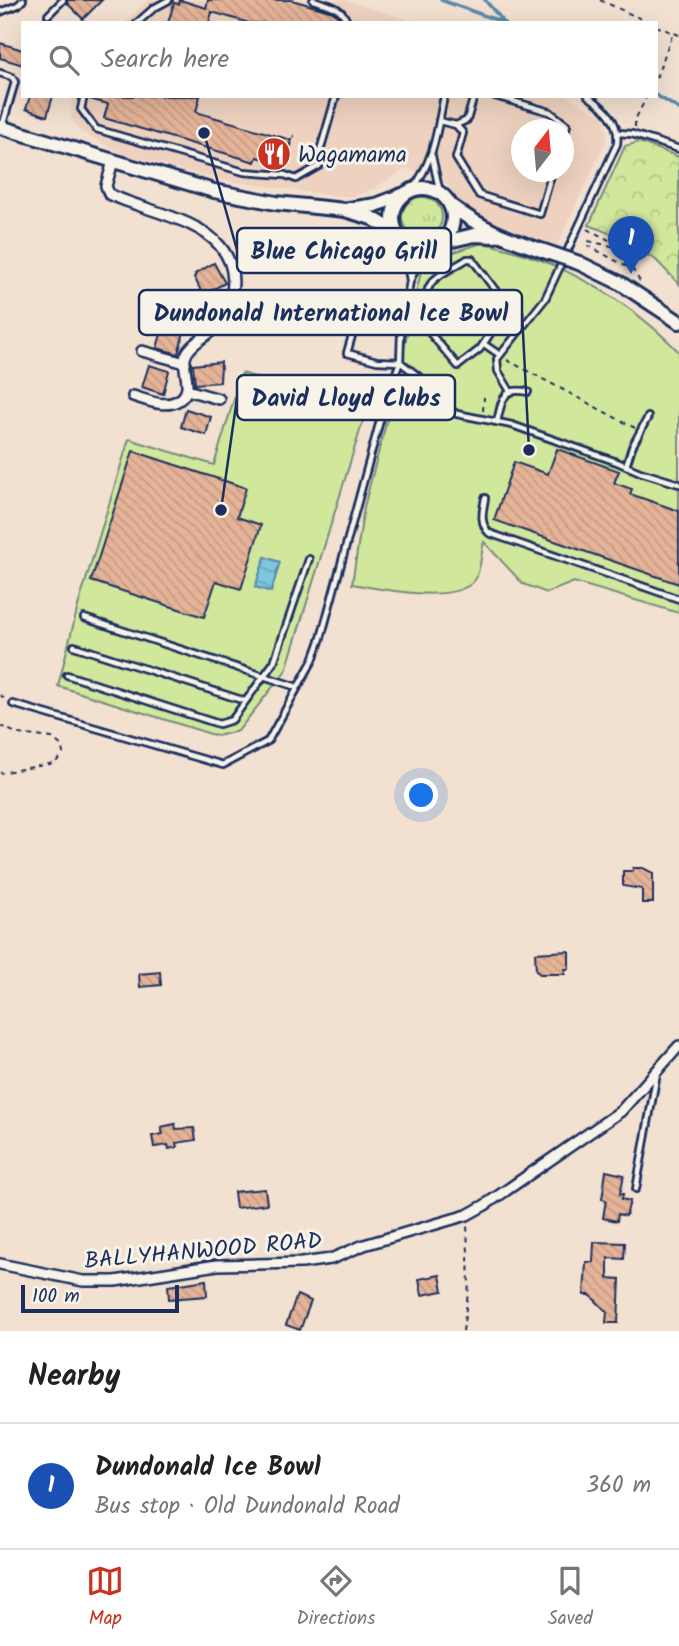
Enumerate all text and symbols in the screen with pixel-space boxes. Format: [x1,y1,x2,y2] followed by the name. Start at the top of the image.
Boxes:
[21,21,658,98] search box
[101,39,229,81] text: Search here
[45,41,83,79] icon: search
[511,119,574,182] north arrow
[255,135,293,173] restaurant icon: Wagamama
[298,138,407,174] place label: Wagamama
[608,216,654,274] pin: 1
[237,228,451,273] callout: Blue Chicago Grill
[251,233,438,272] text: Blue Chicago Grill
[139,290,522,335] callout: Dundonald International Ice Bowl
[153,295,509,334] text: Dundonald International Ice Bowl
[237,375,455,420] callout: David Lloyd Clubs
[251,380,441,419] text: David Lloyd Clubs
[404,778,438,812] your location
[83,1224,324,1280] street label: BALLYHANWOOD ROAD
[21,1282,178,1314] scale bar
[32,1282,80,1312] text: 100 m
[28,1353,120,1401] text: Nearby
[95,1447,321,1489] text: Dundonald Ice Bowl
[48,1468,54,1504] text: 1
[586,1468,651,1504] text: 360 m
[95,1489,400,1525] text: Bus stop · Old Dundonald Road
[86,1562,124,1634] tab: Map
[297,1562,375,1634] tab: Directions
[548,1562,593,1634] tab: Saved

